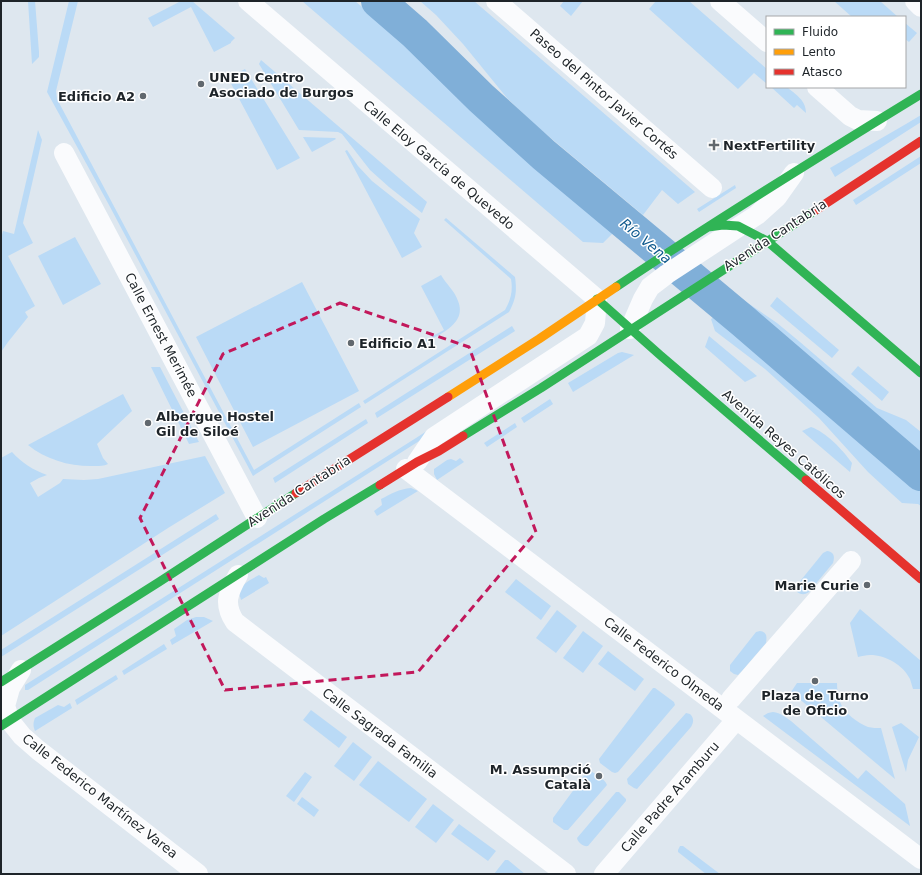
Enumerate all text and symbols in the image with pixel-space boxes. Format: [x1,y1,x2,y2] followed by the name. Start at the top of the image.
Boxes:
[766,16,906,88] legend
[802,25,838,39] text: Fluido
[527,26,681,162] street label: Paseo del Pintor Javier Cortés
[802,45,836,59] text: Lento
[802,65,842,79] text: Atasco
[209,70,354,100] place label: UNED Centro Asociado de Burgos
[196,79,206,89] marker: UNED Centro Asociado de Burgos
[58,89,135,104] place label: Edificio A2
[138,91,148,101] marker: Edificio A2
[360,97,518,233] street label: Calle Eloy García de Quevedo
[723,138,816,153] place label: NextFertility
[708,139,720,151] marker: NextFertility
[721,196,829,274] street label: Avenida Cantabria
[617,215,675,267] water label: Río Vena
[122,270,200,400] street label: Calle Ernest Merimée
[359,336,436,351] place label: Edificio A1
[346,338,356,348] marker: Edificio A1
[719,386,849,502] street label: Avenida Reyes Católicos
[156,409,274,439] place label: Albergue Hostel Gil de Siloé
[143,418,153,428] marker: Albergue Hostel Gil de Siloé
[245,452,353,530] street label: Avenida Cantabria
[775,578,859,593] place label: Marie Curie
[862,580,872,590] marker: Marie Curie
[601,614,727,714] street label: Calle Federico Olmeda
[810,676,820,686] marker: Plaza de Turno de Oficio
[319,685,441,781] street label: Calle Sagrada Familia
[761,688,869,718] place label: Plaza de Turno de Oficio
[19,731,181,861] street label: Calle Federico Martínez Varea
[618,738,722,856] street label: Calle Padre Aramburu
[490,762,591,792] place label: M. Assumpció Català
[594,771,604,781] marker: M. Assumpció Català

